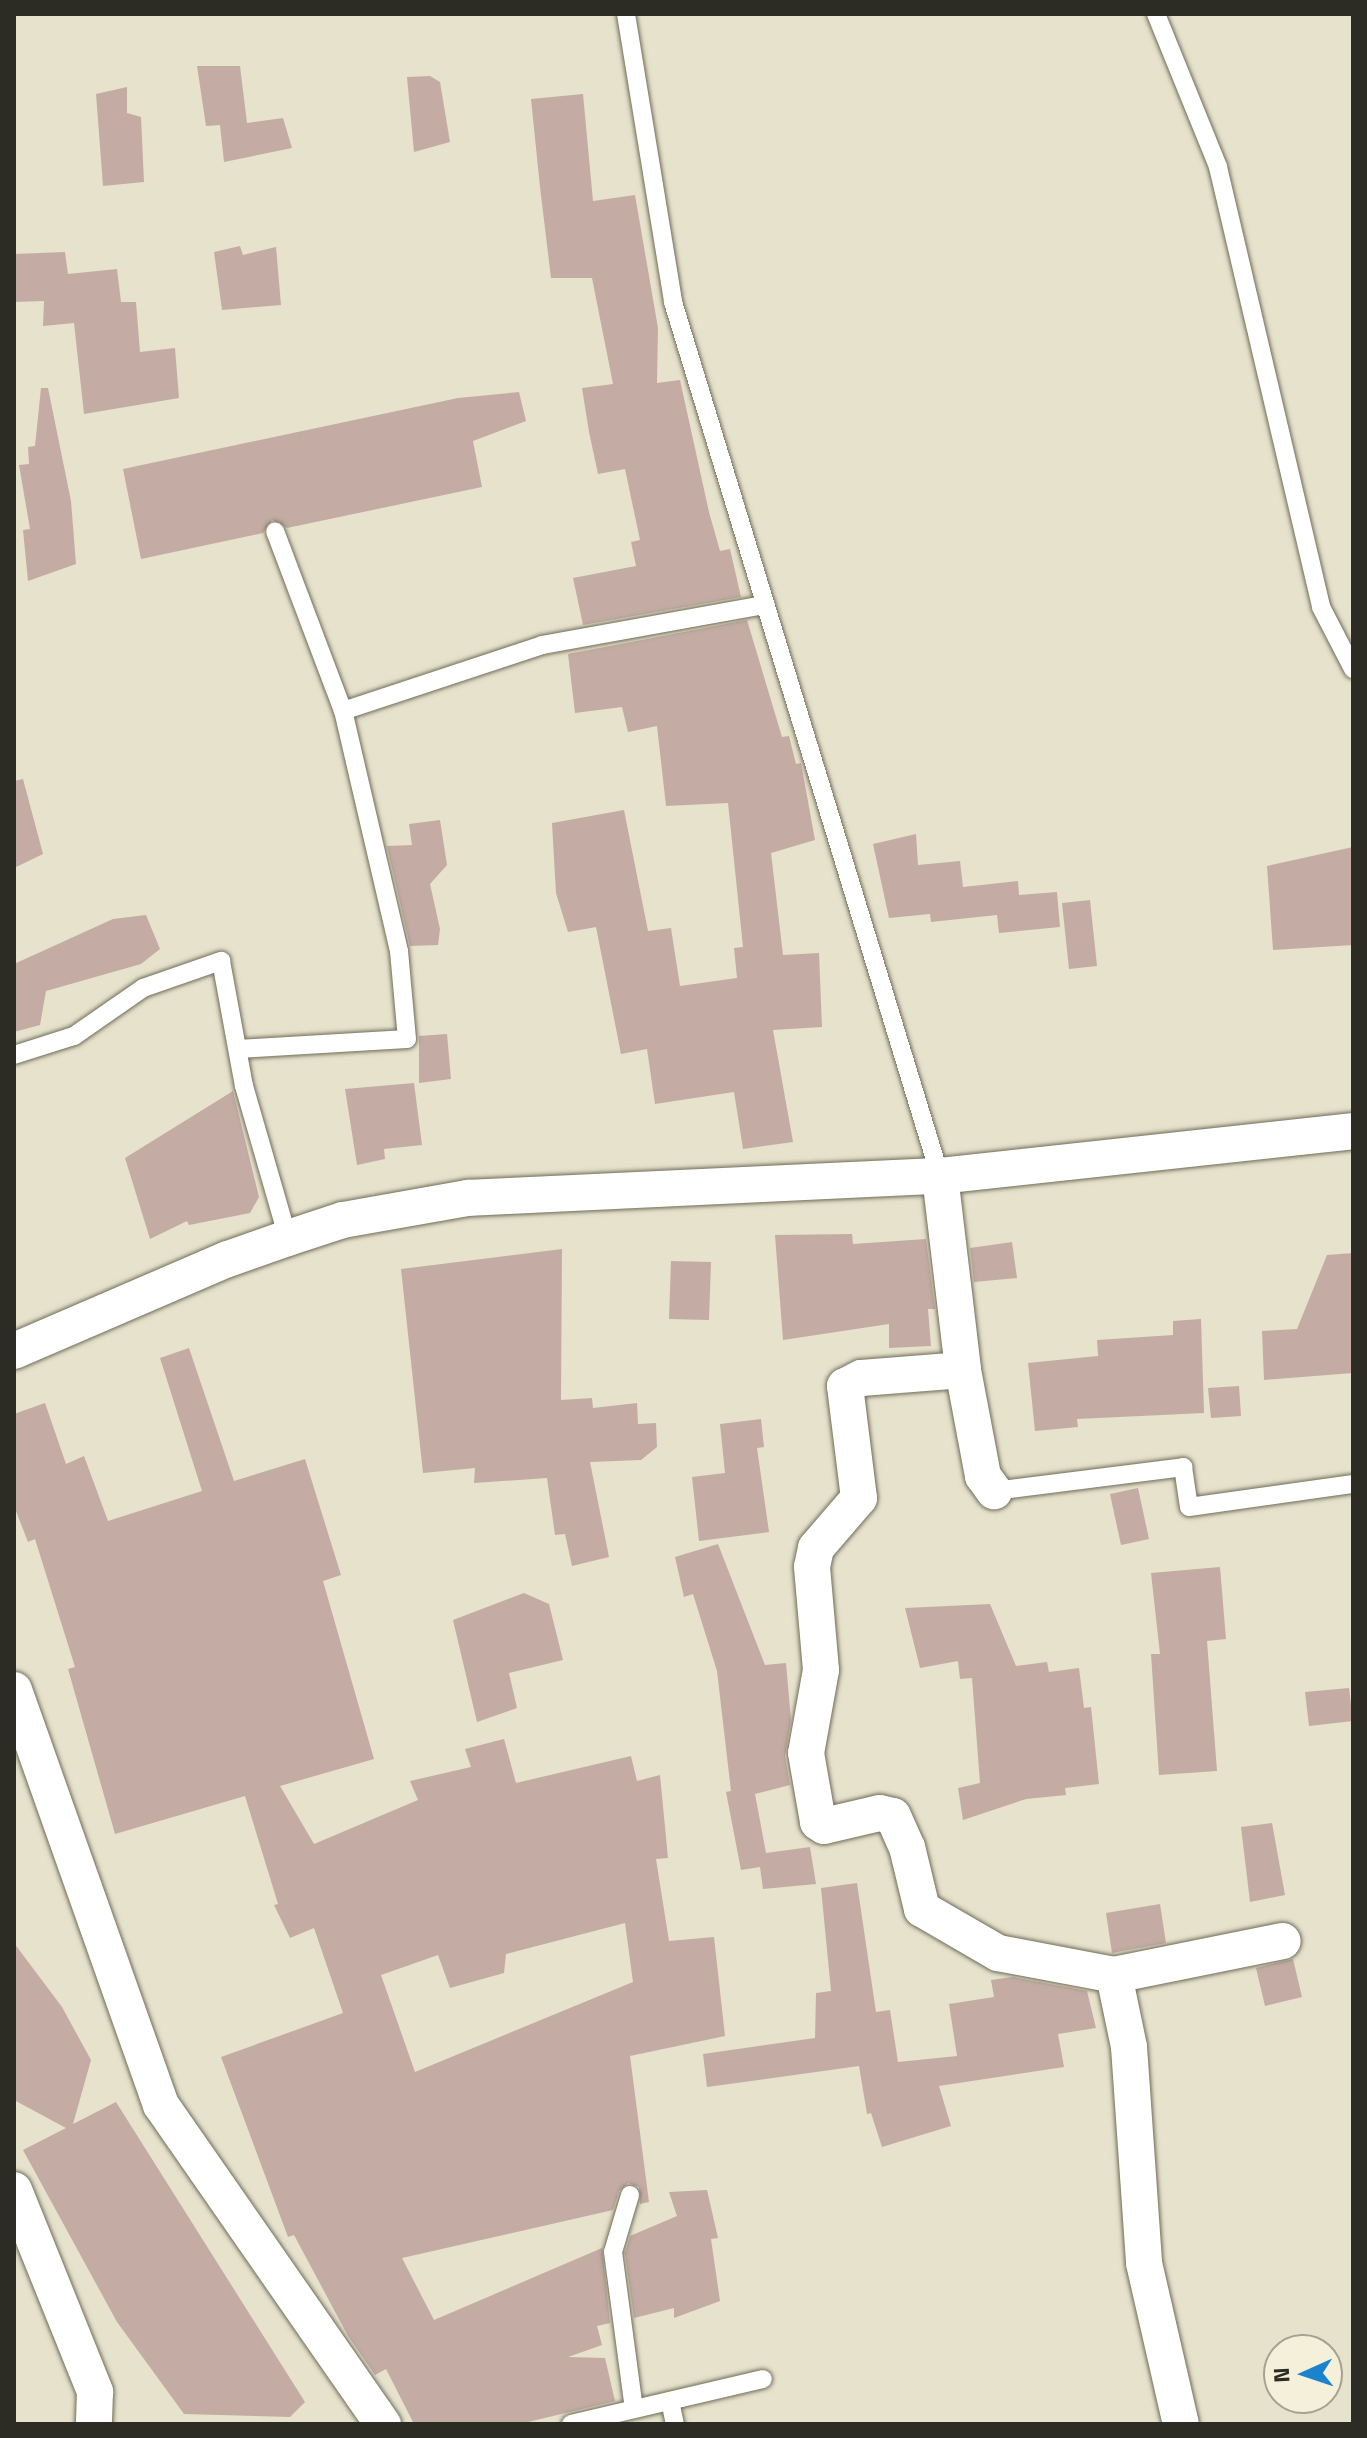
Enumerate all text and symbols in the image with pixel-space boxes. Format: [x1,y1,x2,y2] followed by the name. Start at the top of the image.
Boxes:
[1263,2334,1343,2414] north arrow
[1264,2367,1298,2384] text: N

